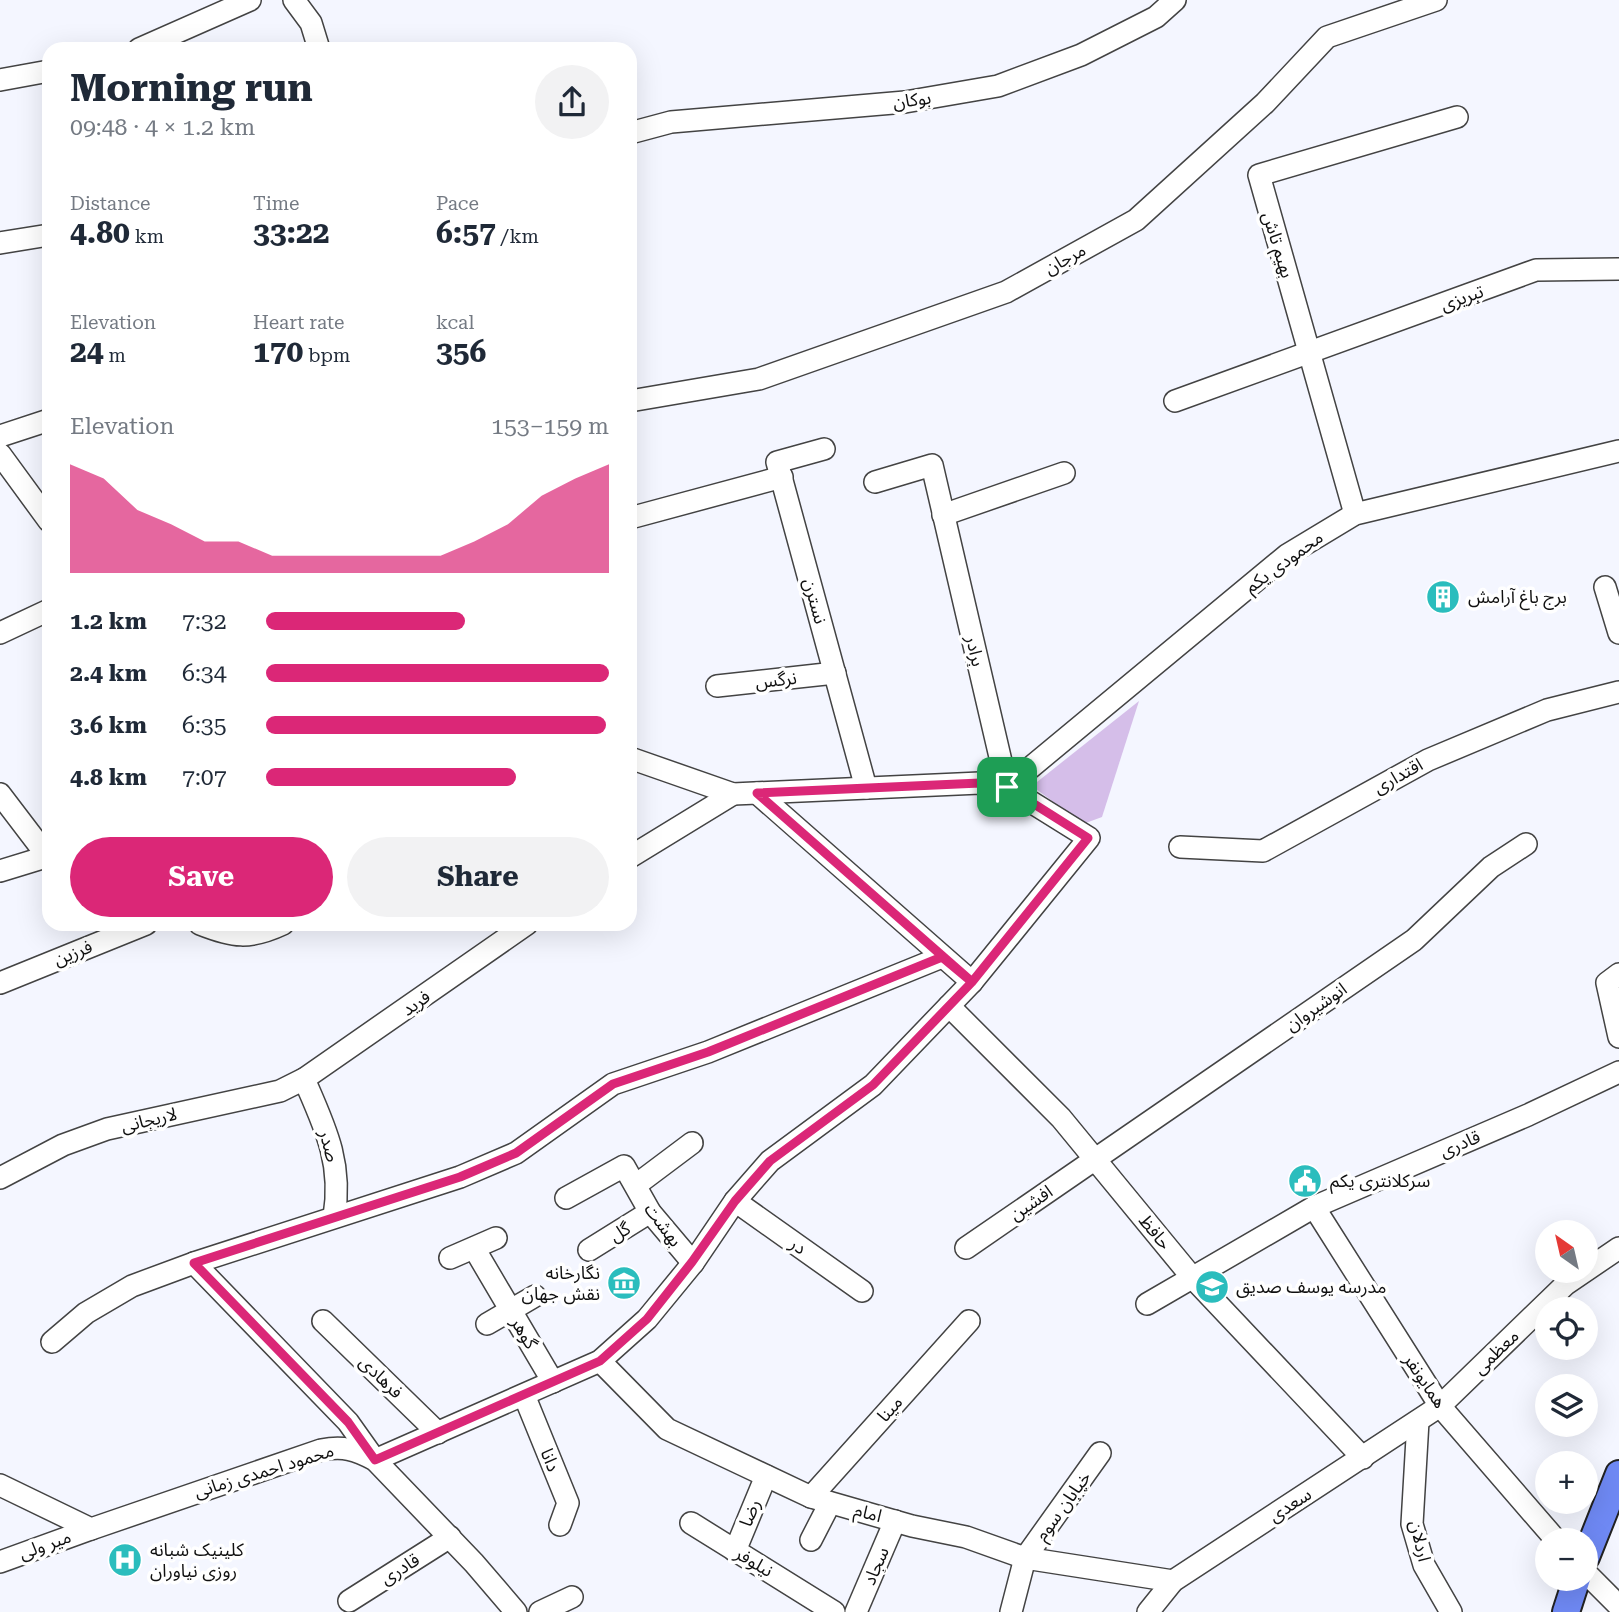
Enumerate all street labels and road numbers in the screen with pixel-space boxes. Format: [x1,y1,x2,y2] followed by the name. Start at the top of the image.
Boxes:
[891,86,933,114] street label: بوکان
[1256,209,1298,281] street label: بهیم تاش
[1040,239,1090,279] street label: مرجان
[1437,280,1487,316] street label: تبریزی
[1241,526,1329,599] street label: محمودی یکم
[798,576,832,626] street label: نسترن
[961,632,989,669] street label: برادر
[754,667,798,693] street label: نرگس
[1369,753,1427,799] street label: اقتداری
[50,935,96,971] street label: فرزین
[1281,978,1351,1036] street label: انوشیروان
[398,986,434,1020] street label: فرید
[119,1103,179,1137] street label: لاریجانی
[1436,1126,1484,1162] street label: قادری
[314,1127,344,1165] street label: صدر
[1005,1181,1057,1225] street label: افشین
[640,1199,687,1251] street label: بهشت
[1135,1210,1176,1253] street label: حافظ
[606,1217,635,1247] street label: گل
[785,1232,811,1259] street label: در
[505,1312,542,1353] street label: گوهر
[1468,1325,1524,1379] street label: معظمی
[1398,1349,1451,1412] street label: همایونفر
[355,1351,407,1403] street label: فرهادی
[873,1391,907,1426] street label: مینا
[192,1439,336,1503] street label: محمود احمدی زمانی
[536,1445,564,1474] street label: دانا
[1030,1467,1098,1547] street label: خیابان سوم
[1264,1483,1316,1527] street label: سعدی
[735,1496,765,1530] street label: رضا
[851,1499,884,1530] street label: امام
[1405,1518,1435,1564] street label: اردلان
[16,1525,74,1565] street label: میر ولی
[730,1542,777,1582] street label: نیلوفر
[858,1544,893,1588] street label: سجاد
[376,1549,424,1589] street label: قادری

